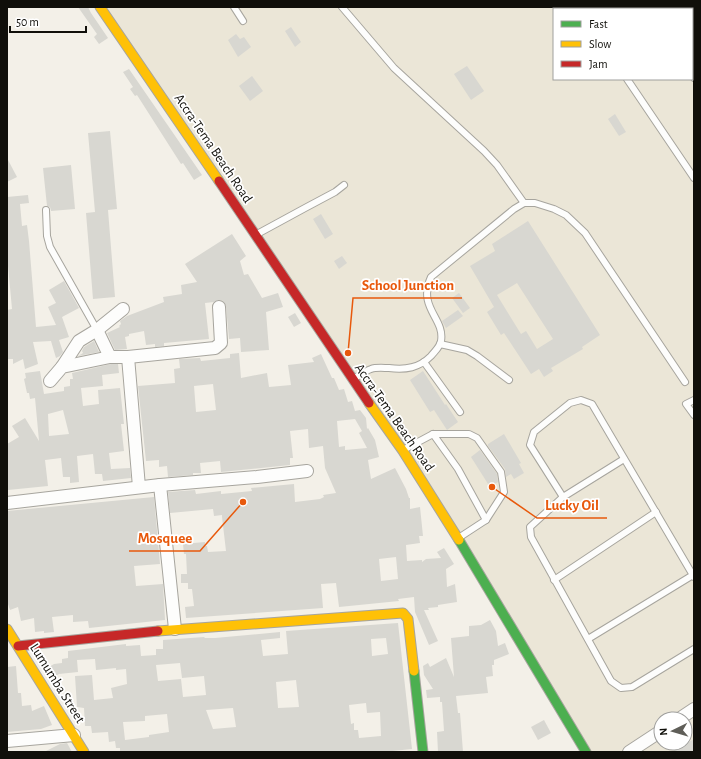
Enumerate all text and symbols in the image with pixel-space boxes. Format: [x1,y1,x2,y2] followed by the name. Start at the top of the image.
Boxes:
[10,8,86,34] scale bar
[553,8,693,80] legend
[16,16,39,28] text: 50 m
[589,18,608,30] text: Fast
[589,38,611,50] text: Slow
[589,58,608,70] text: Jam
[172,92,255,206] street label: Accra-Tema Beach Road
[353,271,462,298] callout: School Junction
[362,278,454,293] text: School Junction
[352,361,437,474] street label: Accra-Tema Beach Road
[537,491,607,518] callout: Lucky Oil
[545,498,599,513] text: Lucky Oil
[129,524,200,551] callout: Mosquee
[138,531,192,546] text: Mosquee
[27,641,88,726] street label: Lumumba Street
[653,711,693,751] north arrow
[658,728,669,736] text: N

